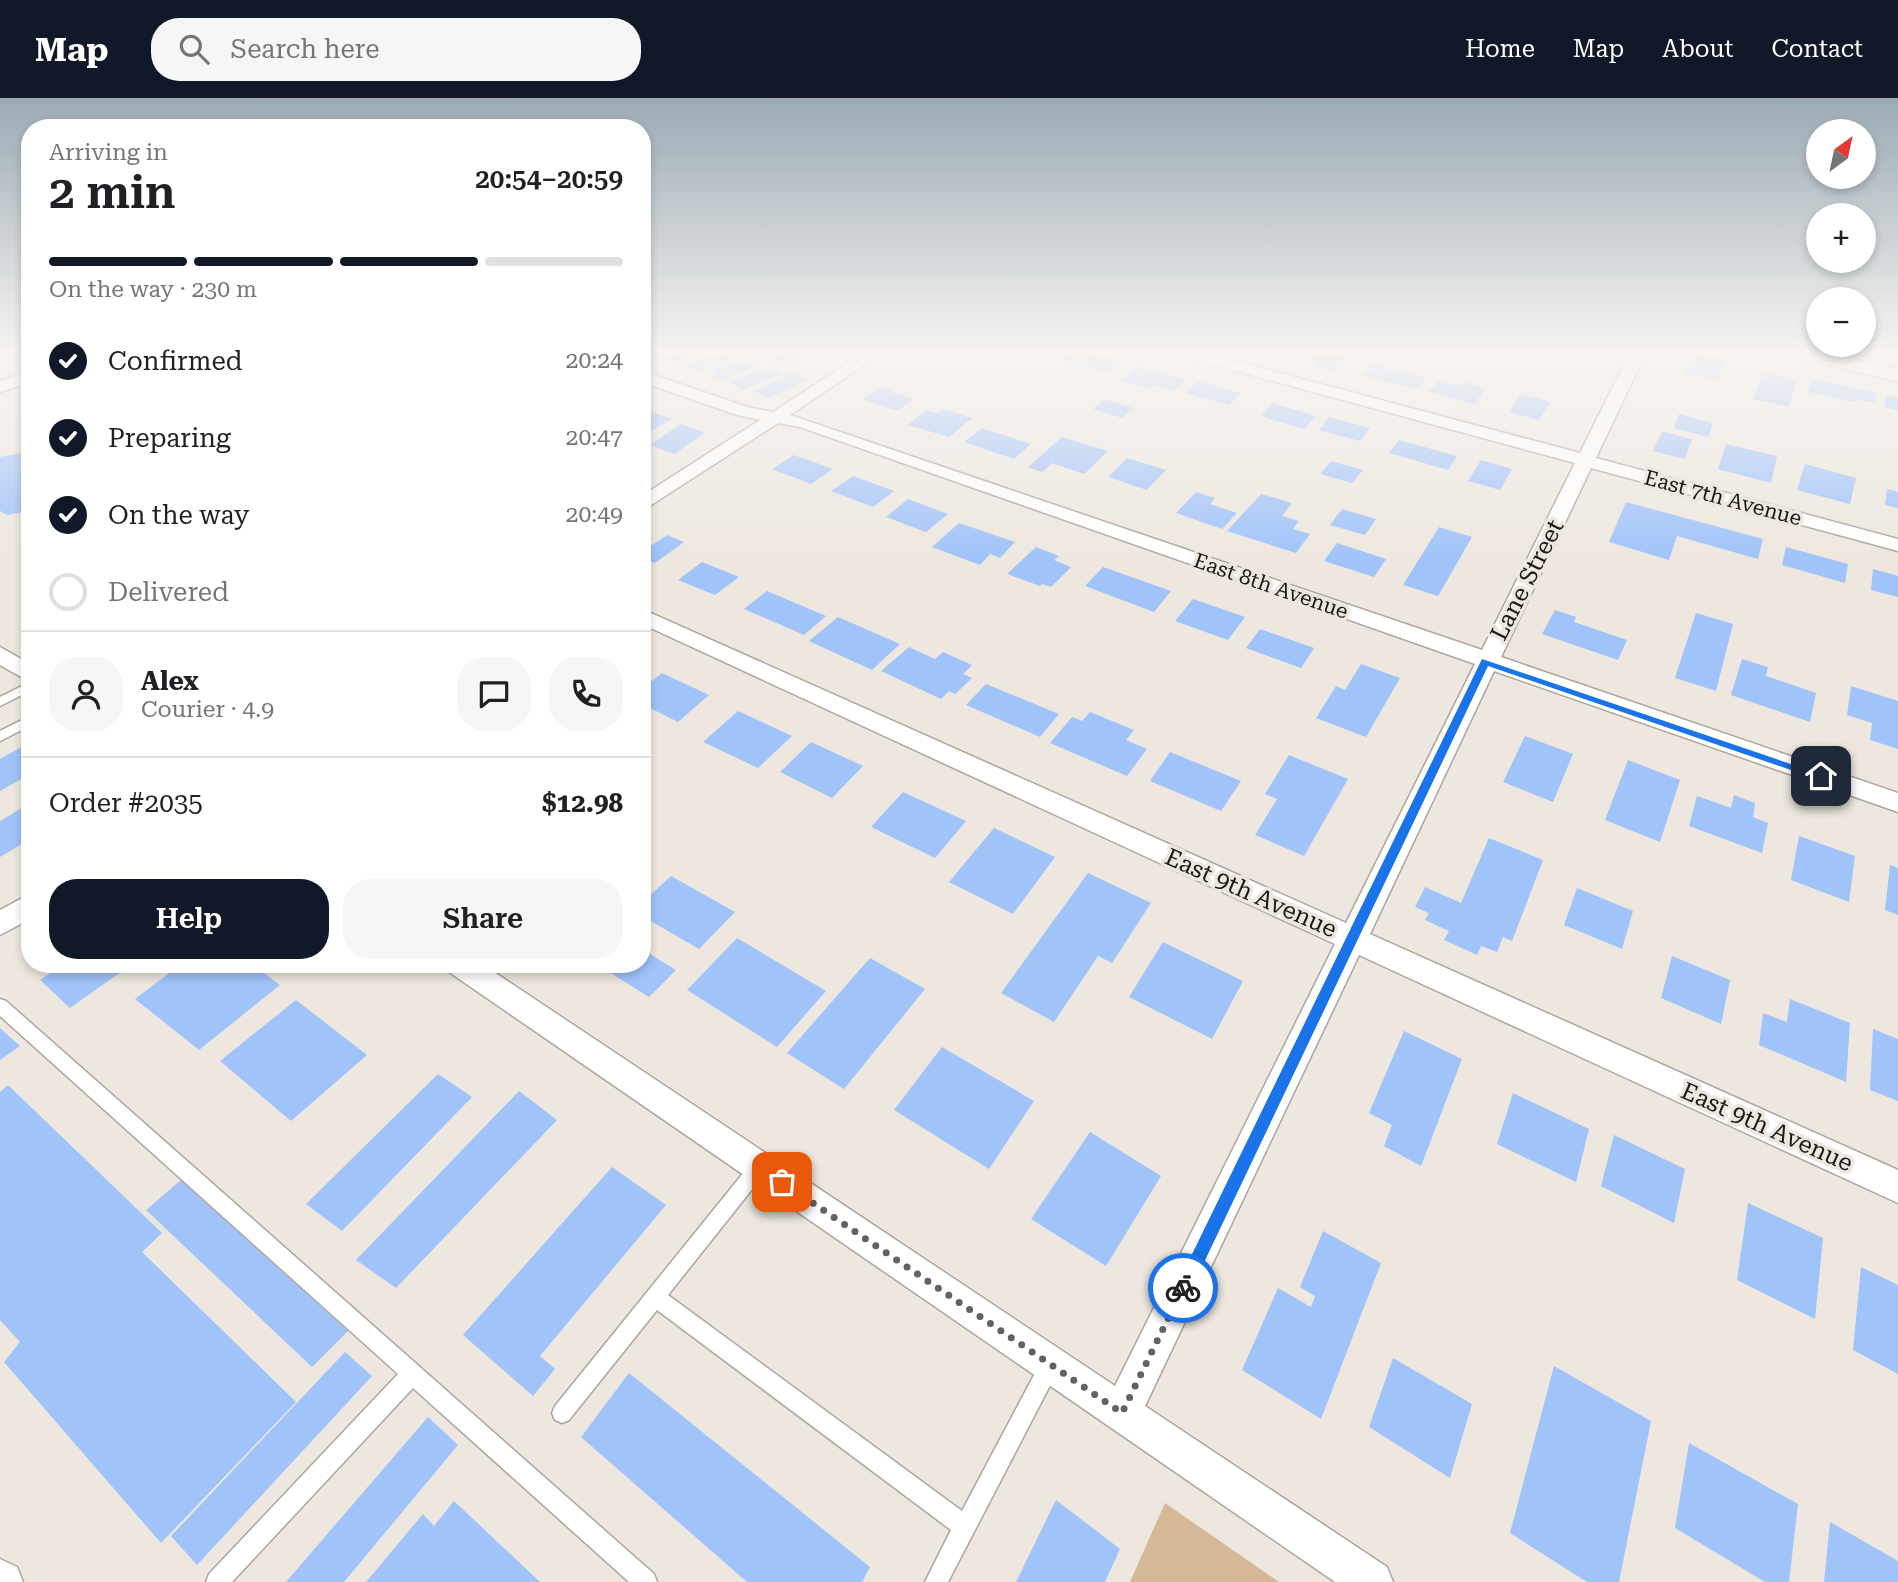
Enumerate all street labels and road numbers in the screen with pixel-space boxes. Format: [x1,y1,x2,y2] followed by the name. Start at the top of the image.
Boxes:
[1642,465,1804,531] street label: East 7th Avenue
[1485,515,1569,645] street label: Lane Street
[1191,548,1351,624] street label: East 8th Avenue
[1161,843,1341,943] street label: East 9th Avenue
[1677,1077,1857,1177] street label: East 9th Avenue

